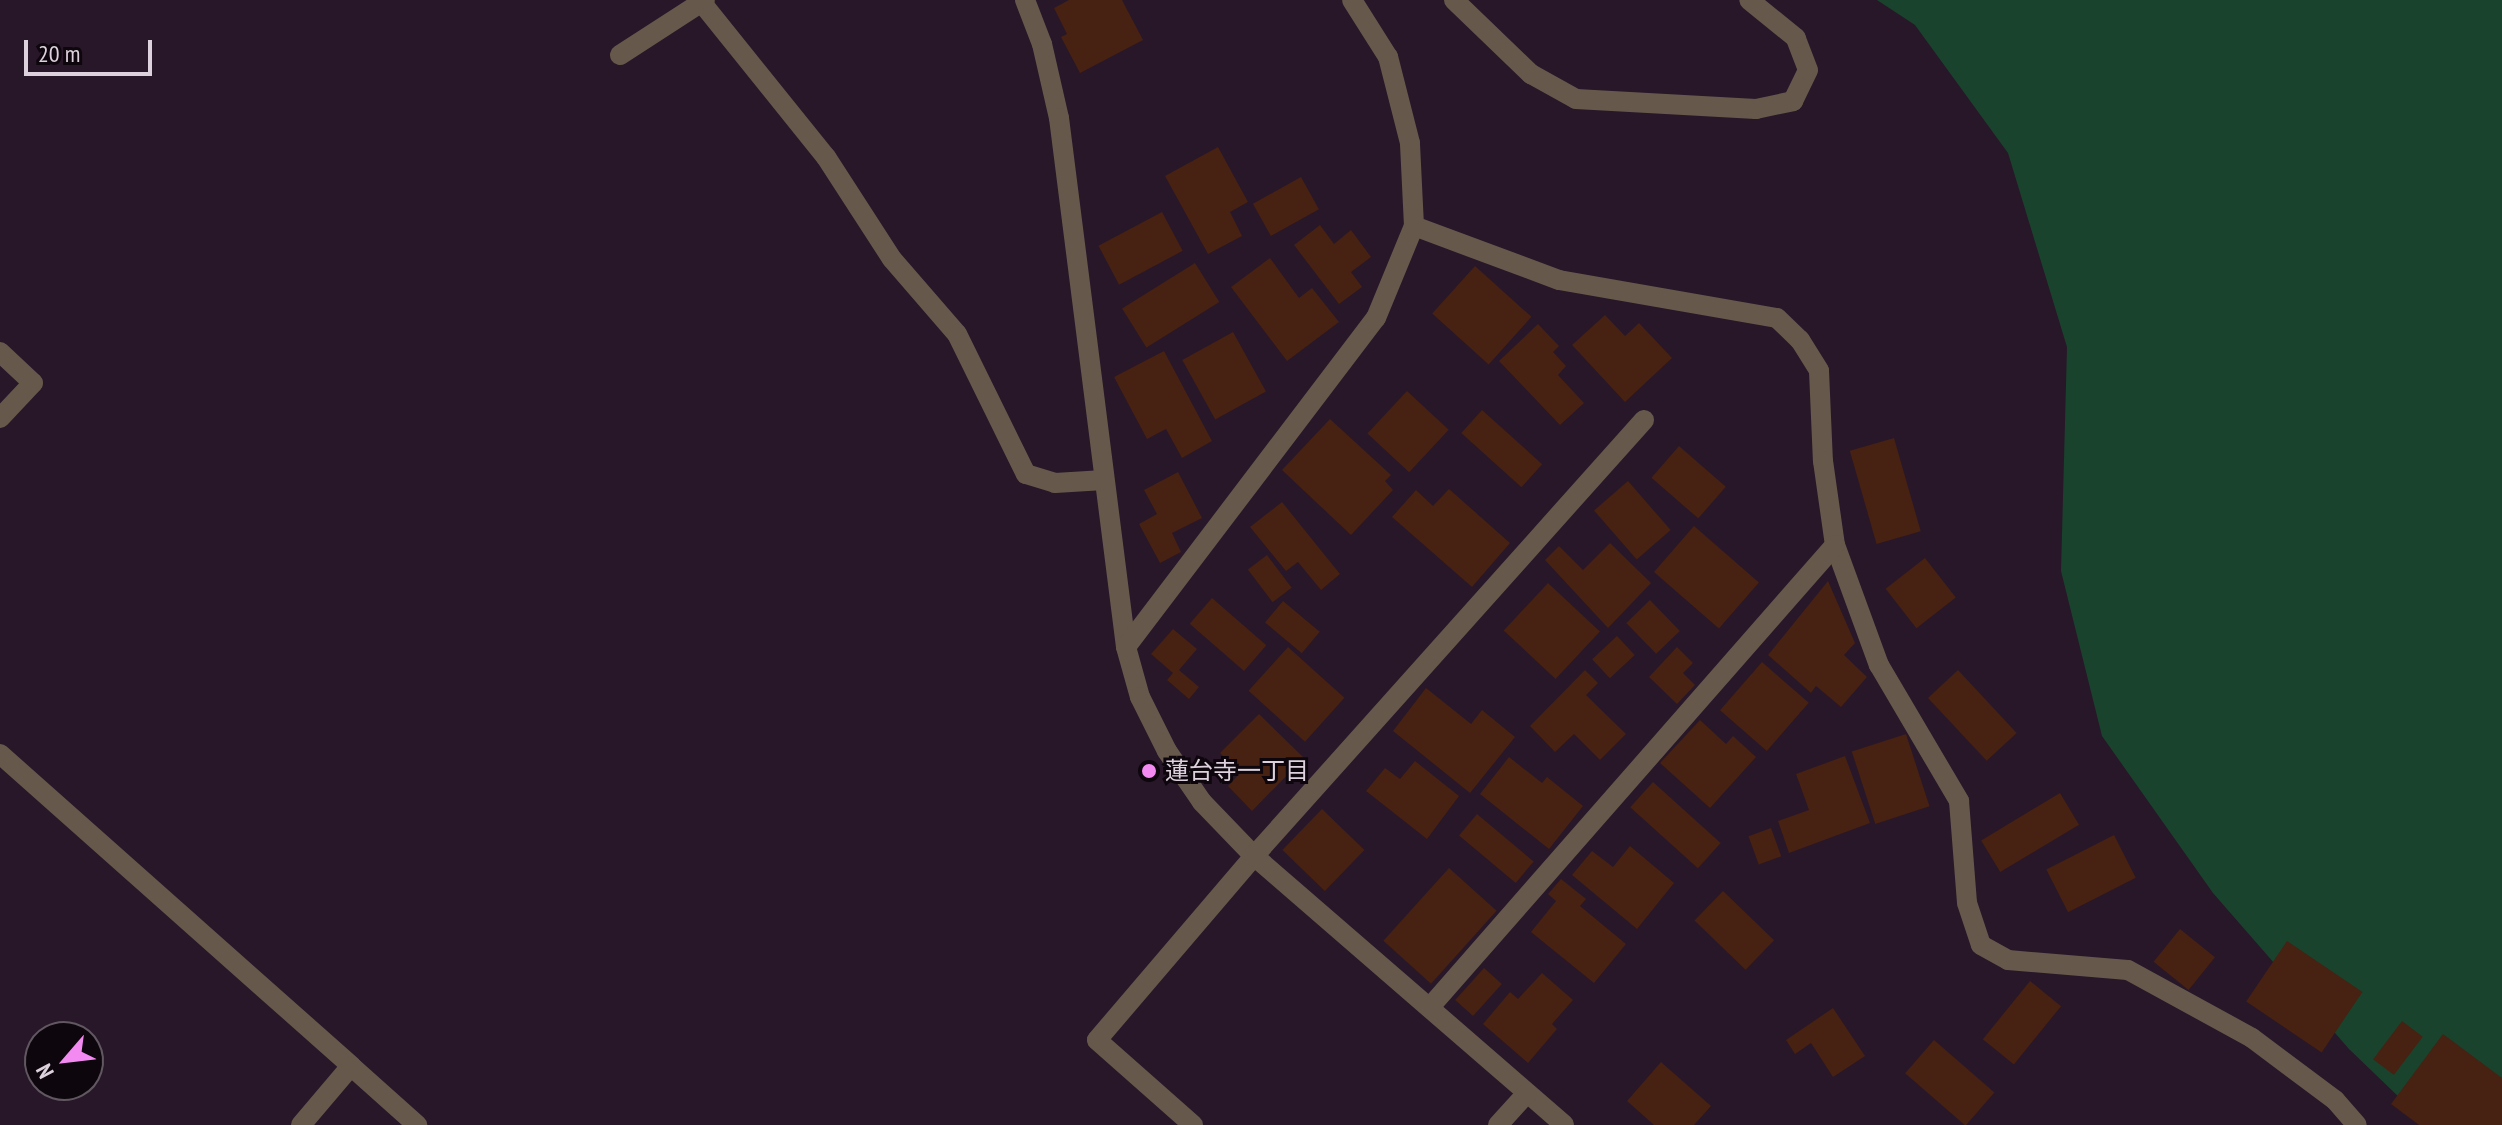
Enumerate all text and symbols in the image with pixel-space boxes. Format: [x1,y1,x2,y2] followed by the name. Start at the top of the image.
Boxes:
[28,24,156,74] scale bar
[38,38,80,69] text: 20 m
[1165,757,1309,785] place label: 蓮台寺一丁目
[1140,762,1158,780] marker: 蓮台寺一丁目
[24,1021,104,1101] north arrow
[29,1060,60,1083] text: N

